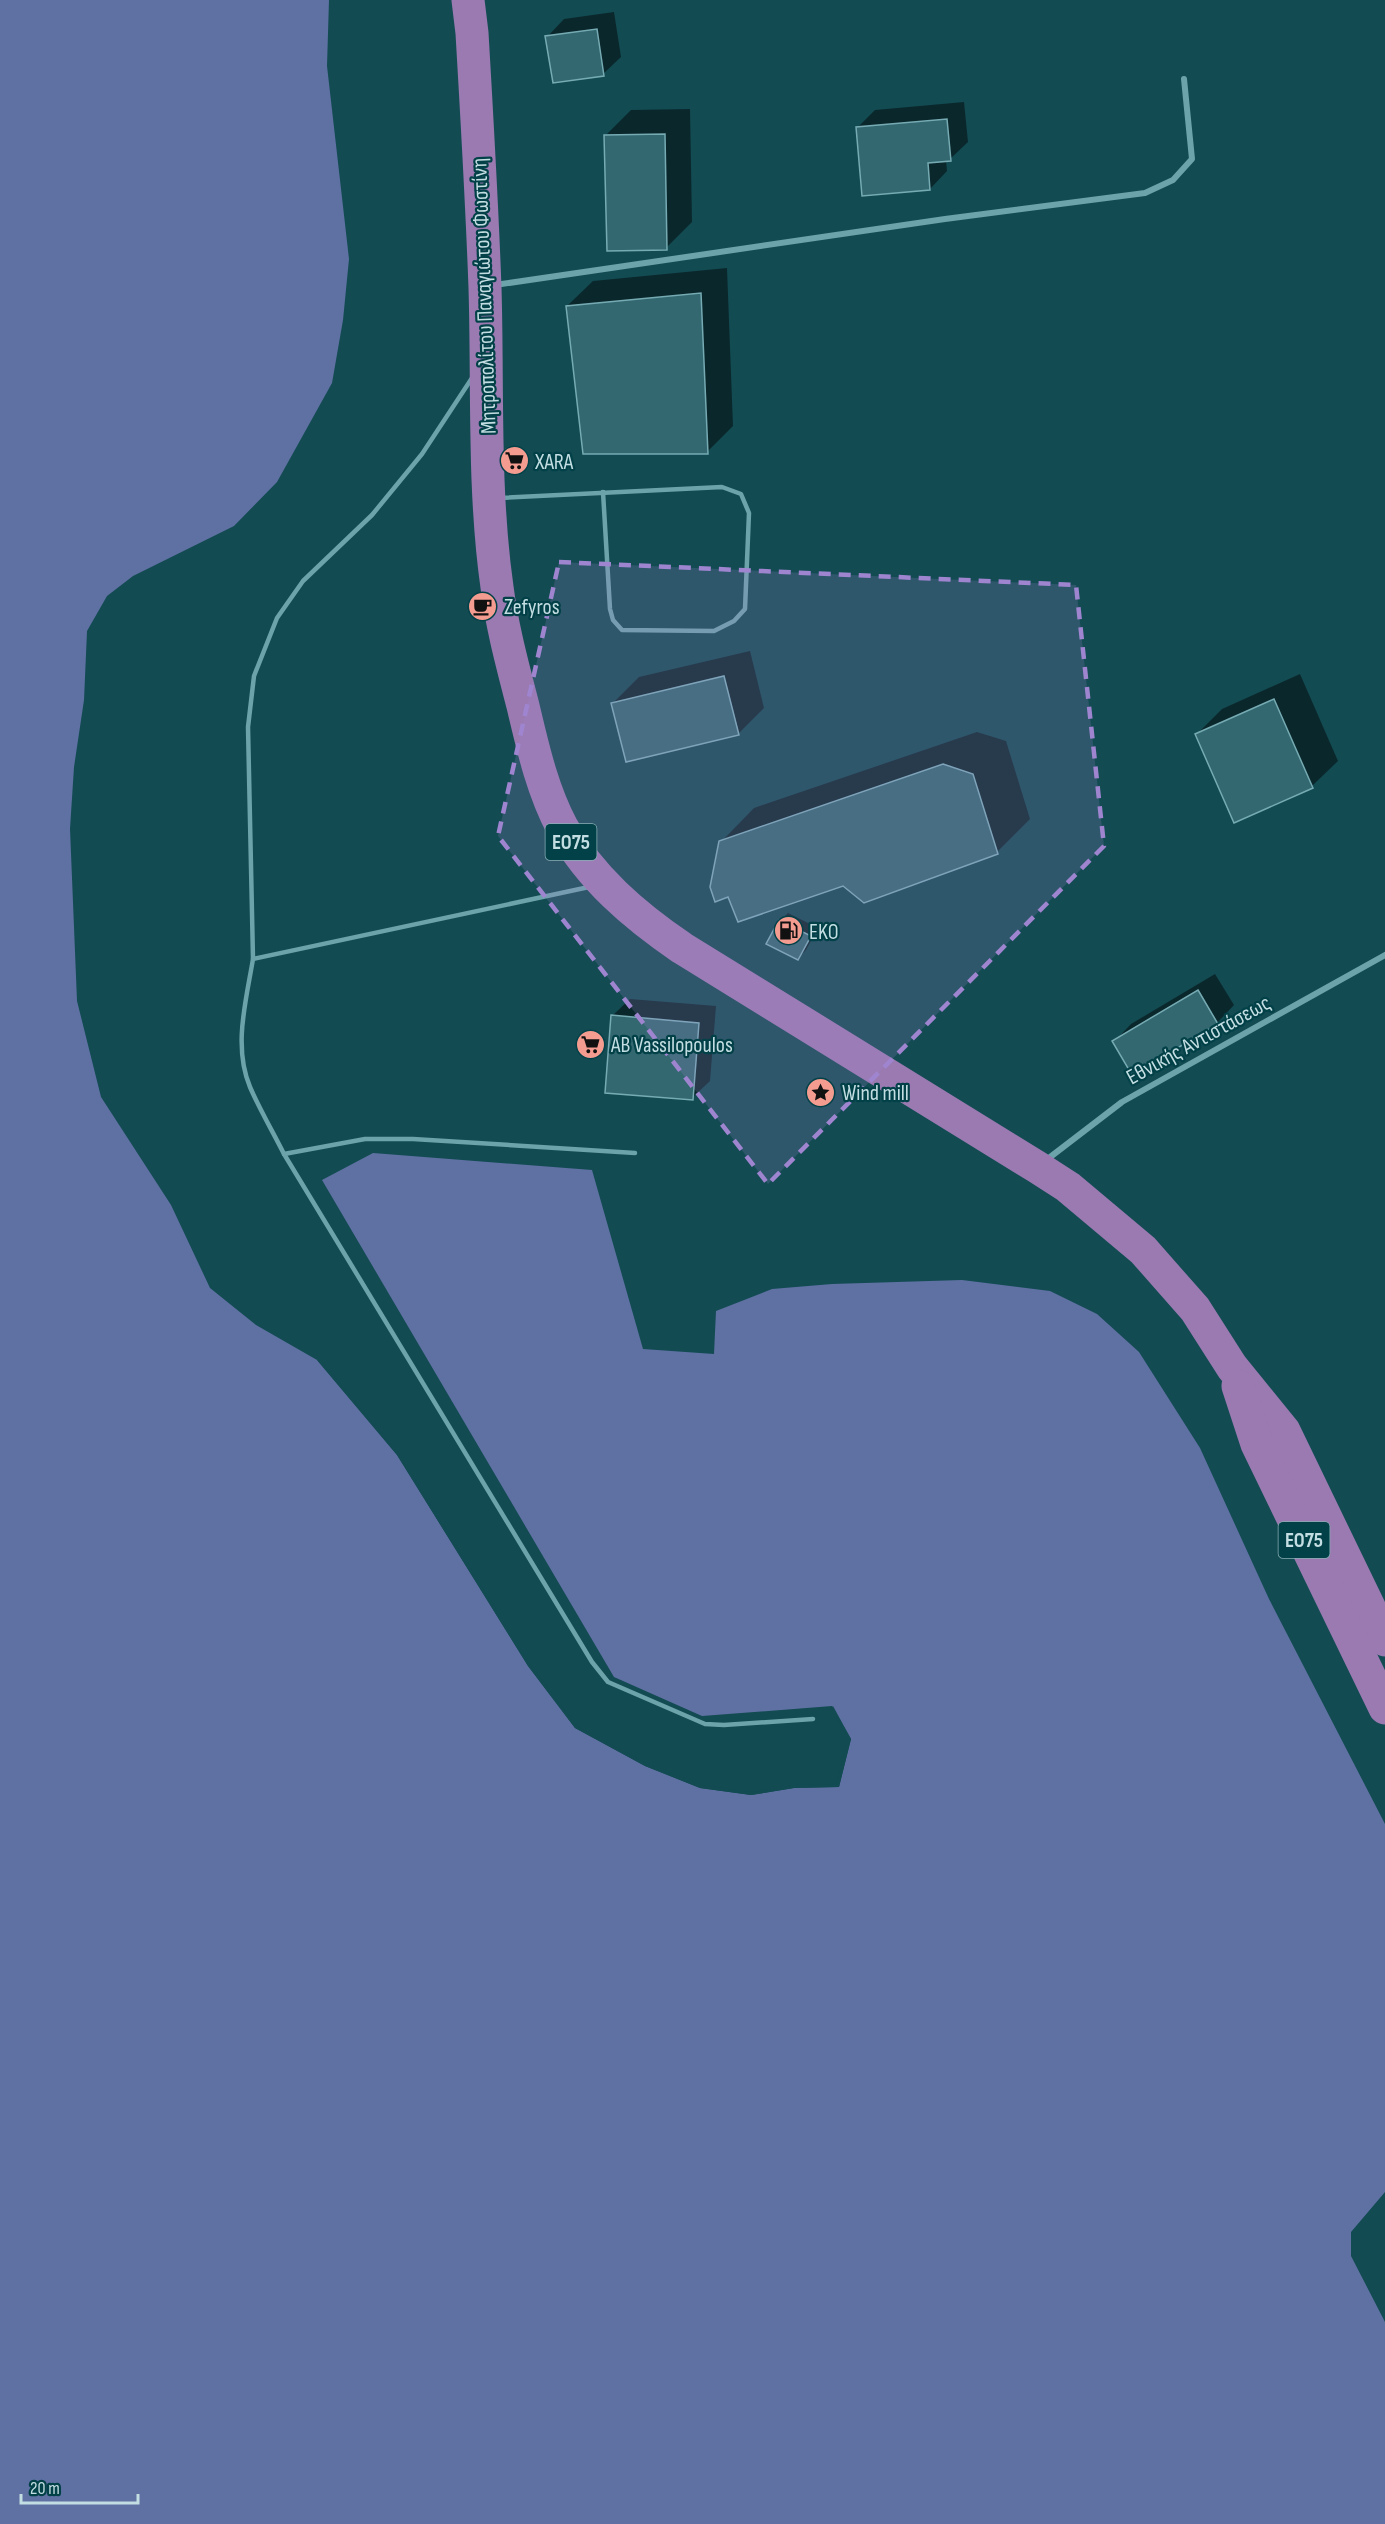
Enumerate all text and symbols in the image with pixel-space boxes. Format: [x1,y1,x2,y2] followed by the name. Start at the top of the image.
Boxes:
[466,157,503,434] street label: Μητροπολίτου Παναγιώτου Φωστίνη
[498,445,530,477] supermarket icon: XARA
[534,449,574,476] place label: XARA
[467,590,499,622] cafe icon: Zefyros
[504,594,560,621] place label: Zefyros
[546,824,596,860] road number: ΕΟ75
[772,915,804,947] fuel station icon: EKO
[809,919,839,946] place label: EKO
[1122,989,1276,1091] street label: Εθνικής Αντιστάσεως
[574,1028,606,1060] supermarket icon: AB Vassilopoulos
[610,1032,733,1059] place label: AB Vassilopoulos
[805,1076,837,1108] place icon: Wind mill
[842,1080,909,1107] place label: Wind mill
[1278,1522,1330,1558] road number: ΕΟ75
[21,2467,138,2505] scale bar
[30,2478,60,2499] text: 20 m

